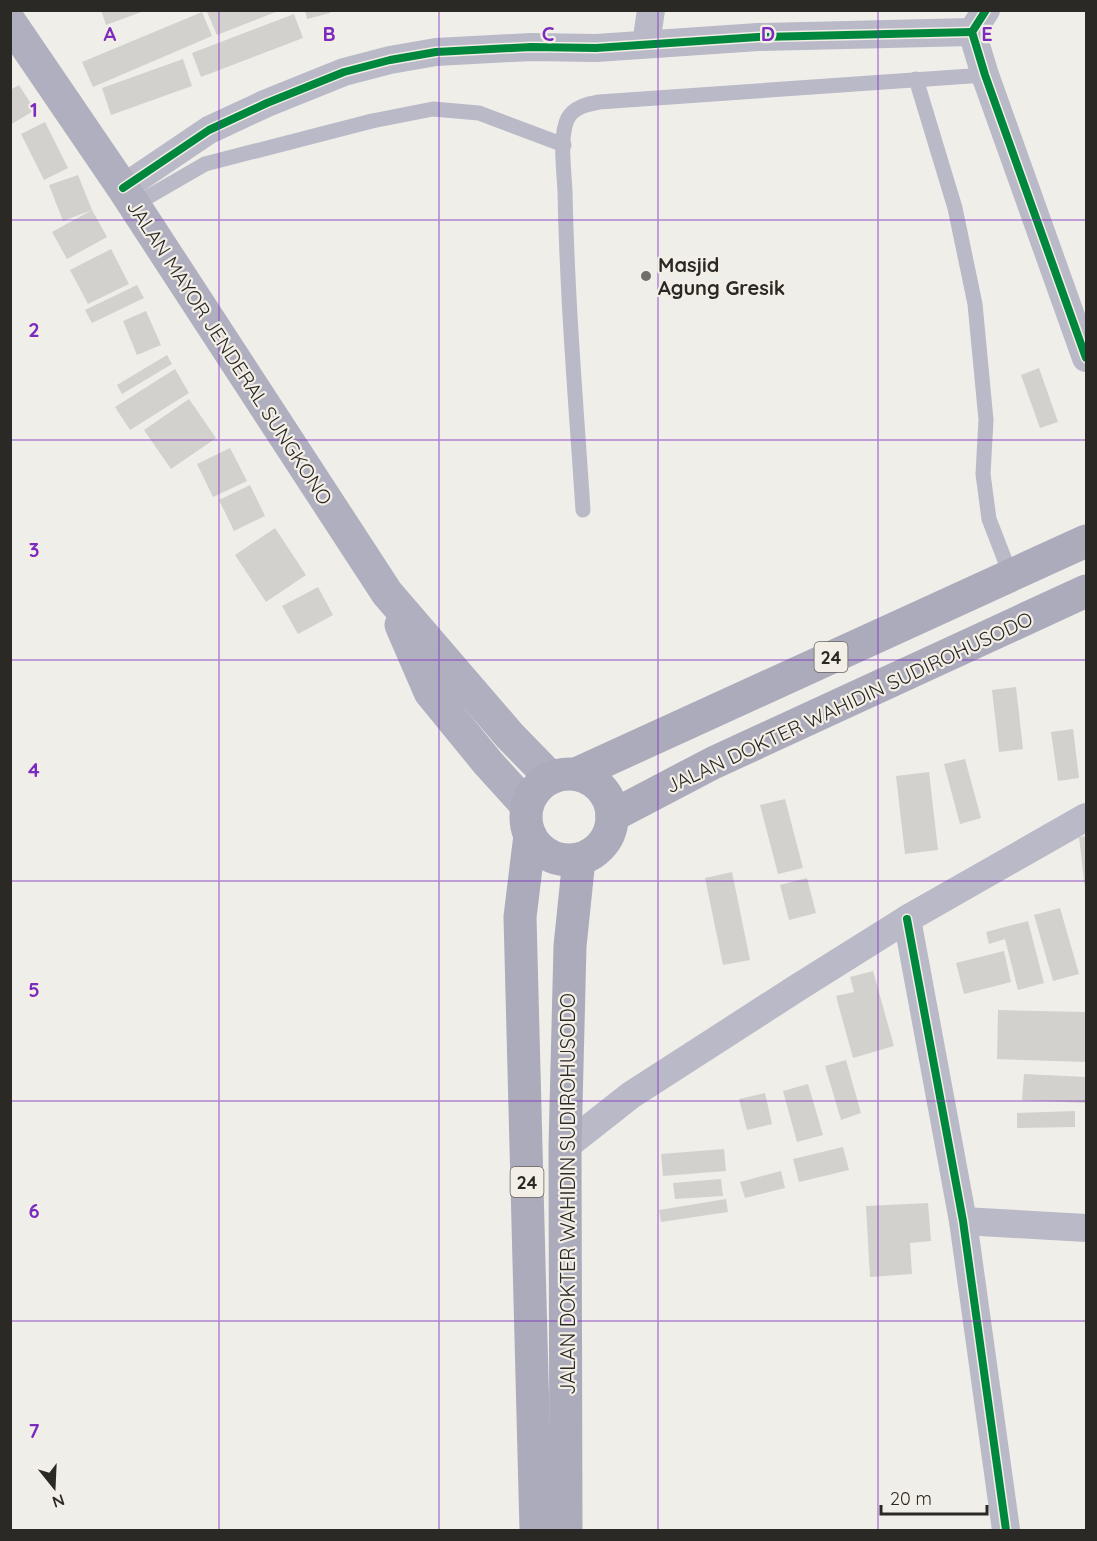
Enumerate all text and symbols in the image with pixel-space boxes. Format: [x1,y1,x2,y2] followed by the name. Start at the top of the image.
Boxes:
[104,21,117,46] text: A
[322,21,336,46] text: B
[542,21,555,46] text: C
[761,21,775,46] text: D
[981,21,993,46] text: E
[30,97,38,122] text: 1
[122,195,338,509] street label: JALAN MAYOR JENDERAL SUNGKONO
[658,252,785,300] place label: Masjid Agung Gresik
[639,269,653,283] marker: Masjid Agung Gresik
[28,317,40,342] text: 2
[29,537,39,562] text: 3
[662,606,1036,798] street label: JALAN DOKTER WAHIDIN SUDIROHUSODO
[814,642,848,672] road number: 24
[28,757,40,782] text: 4
[28,977,40,1002] text: 5
[555,993,580,1395] street label: JALAN DOKTER WAHIDIN SUDIROHUSODO
[510,1167,544,1197] road number: 24
[28,1198,40,1223] text: 6
[29,1418,40,1443] text: 7
[24,1457,84,1517] north arrow
[881,1478,988,1516] scale bar
[890,1487,932,1510] text: 20 m
[50,1490,67,1513] text: N

